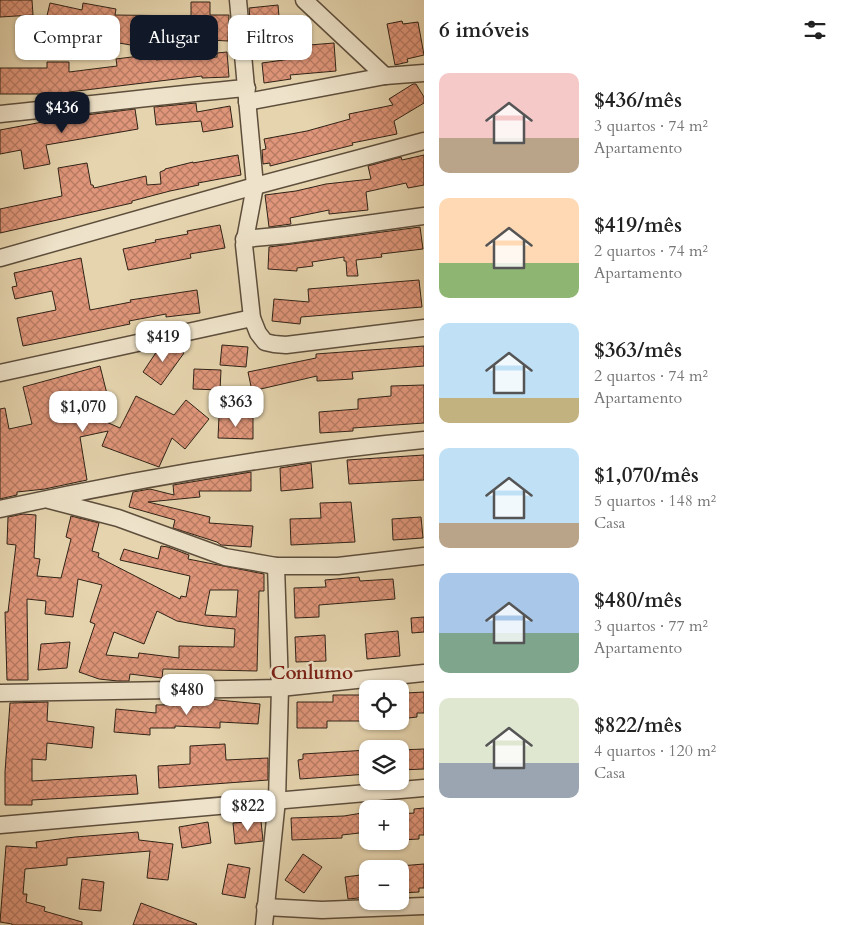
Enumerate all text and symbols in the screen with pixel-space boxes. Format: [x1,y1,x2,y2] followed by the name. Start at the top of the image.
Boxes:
[15,15,120,60] chip: Comprar
[130,15,218,60] chip: Alugar
[228,15,312,60] chip: Filtros
[439,16,529,45] text: 6 imóveis
[801,16,829,44] icon: filters
[594,86,682,115] text: $436/mês
[32,92,92,134] pin: $436
[479,93,539,153] icon: home
[46,97,78,119] text: $436
[594,115,708,137] text: 3 quartos · 74 m²
[594,137,682,159] text: Apartamento
[594,211,682,240] text: $419/mês
[479,218,539,278] icon: home
[594,240,708,262] text: 2 quartos · 74 m²
[594,262,682,284] text: Apartamento
[133,320,193,363] pin: $419
[147,326,179,348] text: $419
[594,336,682,365] text: $363/mês
[479,343,539,403] icon: home
[594,365,708,387] text: 2 quartos · 74 m²
[206,386,266,428] pin: $363
[594,387,682,409] text: Apartamento
[42,390,124,433] pin: $1,070
[220,391,252,413] text: $363
[60,396,106,418] text: $1,070
[594,461,699,490] text: $1,070/mês
[479,468,539,528] icon: home
[594,490,716,512] text: 5 quartos · 148 m²
[594,512,625,534] text: Casa
[594,586,682,615] text: $480/mês
[479,593,539,653] icon: home
[594,615,708,637] text: 3 quartos · 77 m²
[594,637,682,659] text: Apartamento
[271,660,353,686] district label: Conlumo
[157,674,217,716] pin: $480
[171,679,203,701] text: $480
[359,680,409,910] map controls
[359,680,409,730] button: locate
[594,711,682,740] text: $822/mês
[479,718,539,778] icon: home
[359,740,409,790] button: layers
[594,740,716,762] text: 4 quartos · 120 m²
[594,762,625,784] text: Casa
[218,790,278,832] pin: $822
[232,795,264,817] text: $822
[359,800,409,850] button: +
[359,860,409,910] button: −

